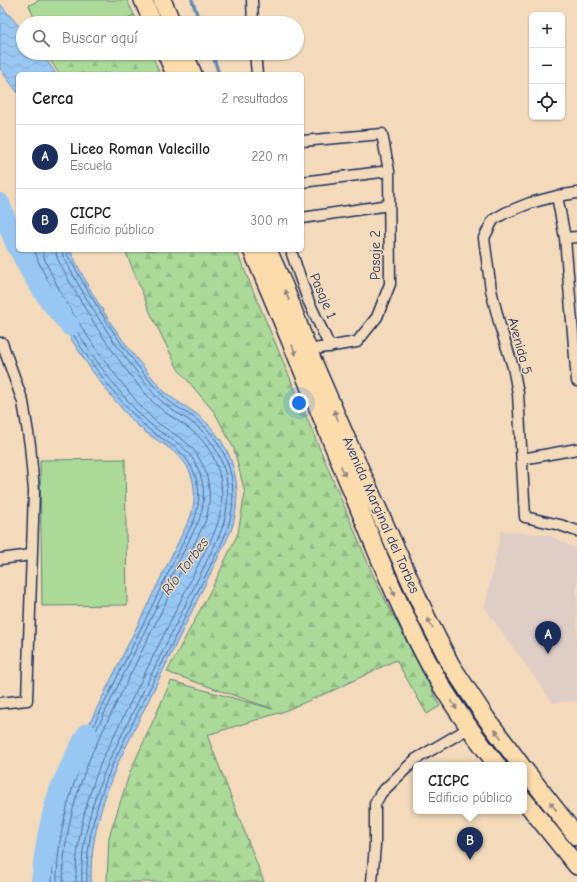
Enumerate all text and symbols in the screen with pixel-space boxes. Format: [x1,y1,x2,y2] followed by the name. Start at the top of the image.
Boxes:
[529,12,565,120] map controls
[529,12,565,48] button: +
[16,16,304,60] search box
[30,27,52,49] icon: search
[62,29,138,47] text: Buscar aquí
[529,48,565,84] button: −
[529,84,565,120] button: locate
[32,89,74,108] text: Cerca
[221,91,288,106] text: 2 resultados
[70,140,210,158] text: Liceo Roman Valecillo
[41,149,49,164] text: A
[251,149,288,164] text: 220 m
[70,158,112,173] text: Escuela
[70,204,111,222] text: CICPC
[41,213,49,228] text: B
[250,213,288,228] text: 300 m
[70,222,154,237] text: Edificio público
[367,230,384,280] street label: Pasaje 2
[306,271,340,321] street label: Pasaje 1
[284,288,290,300] one-way arrow
[504,316,536,376] street label: Avenida 5
[292,345,298,357] one-way arrow
[289,393,309,413] your location
[333,410,339,421] one-way arrow
[339,434,423,596] street label: Avenida Marginal del Torbes
[341,465,347,477] one-way arrow
[157,533,213,598] water label: Río Torbes
[390,585,396,596] one-way arrow
[427,617,433,629] one-way arrow
[535,621,561,654] pin: A
[451,699,458,711] one-way arrow
[493,728,502,739] one-way arrow
[413,762,527,814] popup
[428,772,469,790] text: CICPC
[428,790,512,805] text: Edificio público
[548,801,557,812] one-way arrow
[457,827,483,860] pin: B

